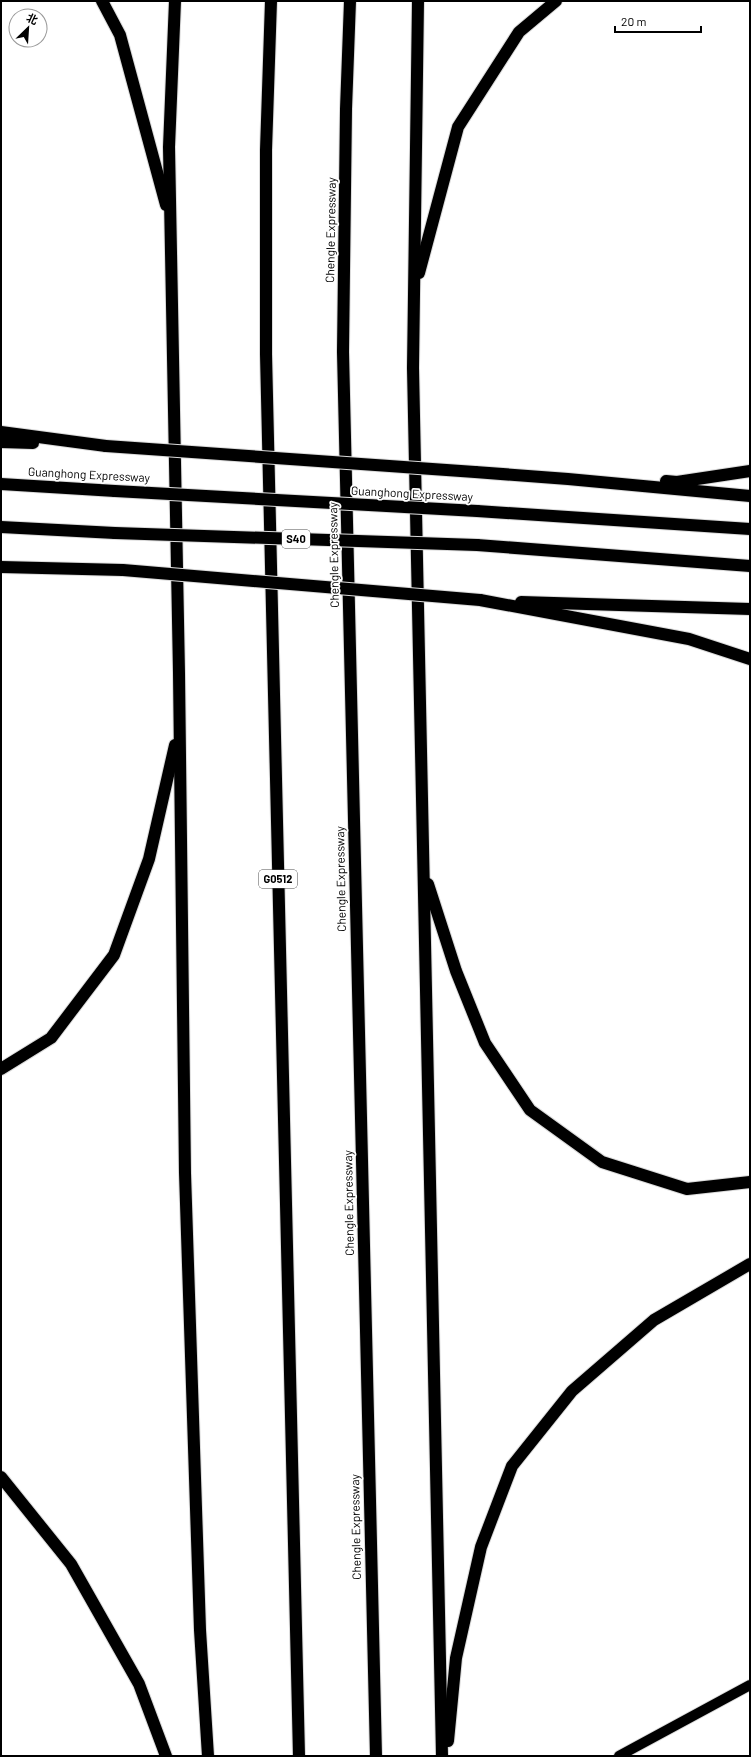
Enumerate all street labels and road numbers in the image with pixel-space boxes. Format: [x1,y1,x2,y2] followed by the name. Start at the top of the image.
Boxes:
[322,176,338,283] street label: Chengle Expressway
[28,464,151,484] street label: Guanghong Expressway
[351,483,474,503] street label: Guanghong Expressway
[325,502,341,608] street label: Chengle Expressway
[282,530,310,548] road number: S40
[332,826,348,932] street label: Chengle Expressway
[259,870,297,888] road number: G0512
[340,1150,356,1256] street label: Chengle Expressway
[347,1474,363,1580] street label: Chengle Expressway

